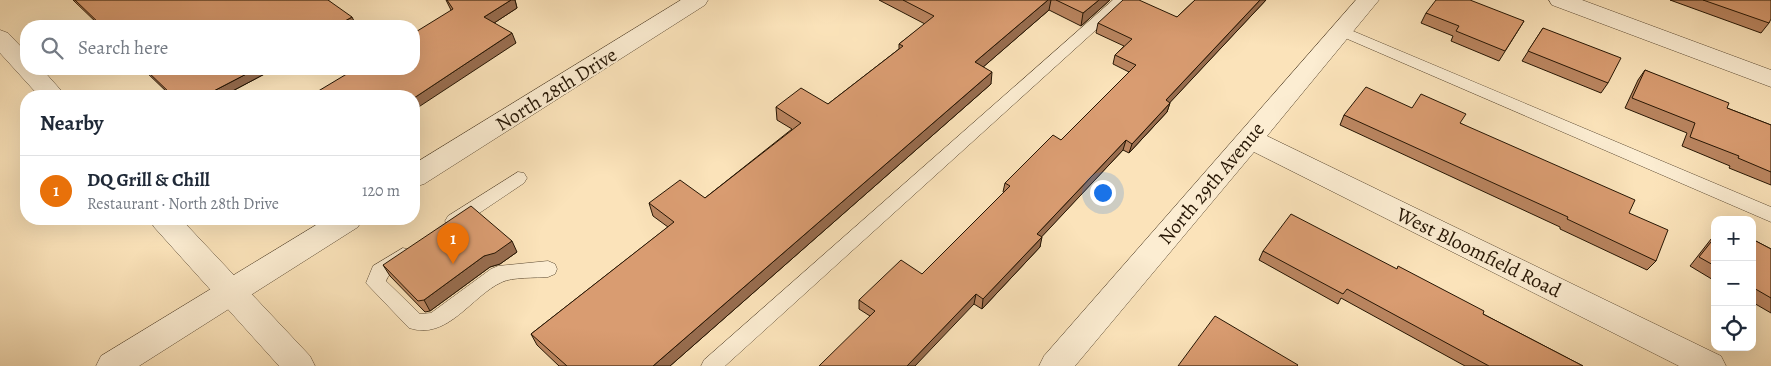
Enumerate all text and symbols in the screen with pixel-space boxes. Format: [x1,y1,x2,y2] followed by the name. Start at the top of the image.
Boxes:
[20,20,420,75] search box
[38,34,66,62] icon: search
[78,35,168,61] text: Search here
[491,41,622,137] street label: North 28th Drive
[40,109,103,137] text: Nearby
[1152,116,1271,250] street label: North 29th Avenue
[87,167,210,193] text: DQ Grill & Chill
[53,180,59,202] text: 1
[362,180,400,202] text: 120 m
[1090,180,1116,206] your location
[87,193,279,215] text: Restaurant · North 28th Drive
[1391,200,1566,304] street label: West Bloomfield Road
[1711,216,1756,351] map controls
[1711,216,1756,261] button: +
[437,223,469,264] pin: 1
[1711,261,1756,306] button: −
[1711,306,1756,351] button: locate

